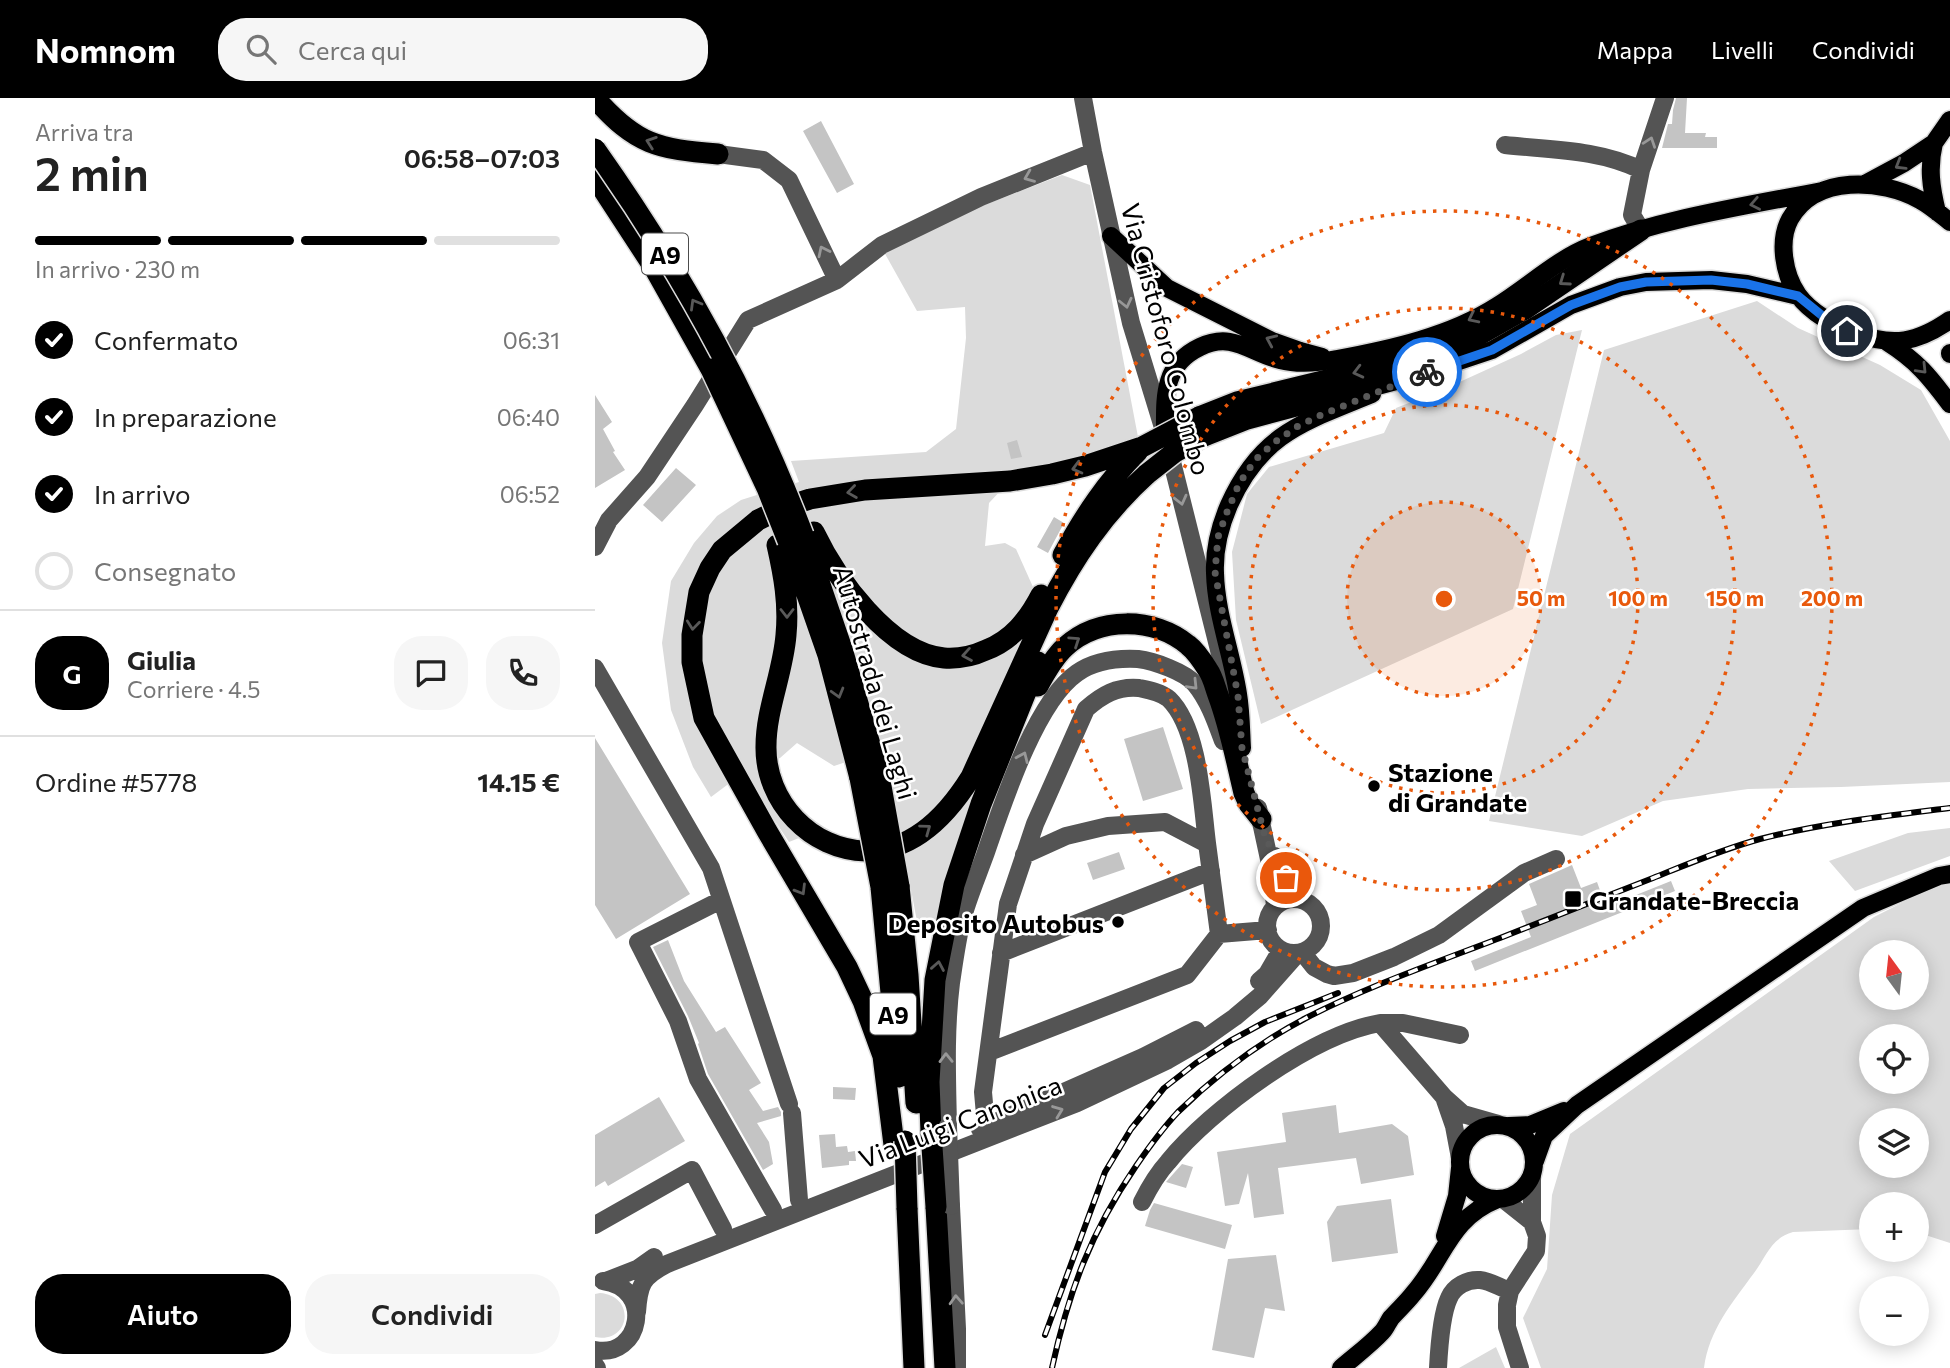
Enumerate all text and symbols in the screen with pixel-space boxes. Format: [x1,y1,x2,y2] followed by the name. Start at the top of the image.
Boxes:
[218,18,708,81] search box
[35,29,176,70] text: Nomnom
[242,30,280,68] icon: search
[298,34,407,65] text: Cerca qui
[1597,35,1673,64] text: Mappa
[1711,35,1774,64] text: Livelli
[1812,35,1915,64] text: Condividi
[35,118,134,146] text: Arriva tra
[646,136,658,150] one-way arrow
[1642,136,1656,148] one-way arrow
[404,142,560,173] text: 06:58–07:03
[35,144,149,200] text: 2 min
[1895,156,1908,169] one-way arrow
[1024,169,1036,183] one-way arrow
[1749,196,1761,211] one-way arrow
[1116,200,1218,478] street label: Via Cristoforo Colombo
[642,234,688,274] road number: A9
[817,246,831,258] one-way arrow
[35,255,200,283] text: In arrivo · 230 m
[1559,273,1572,285] one-way arrow
[1118,297,1133,309] one-way arrow
[690,298,703,311] one-way arrow
[1817,301,1877,361] pin
[1468,310,1480,324] one-way arrow
[1828,312,1866,350] icon: home
[35,321,73,359] icon: check
[94,324,238,355] text: Confermato
[503,326,560,354] text: 06:31
[1266,334,1278,348] one-way arrow
[1392,337,1462,407] courier
[1408,353,1446,391] icon: bike
[1914,361,1927,374] one-way arrow
[1352,364,1364,378] one-way arrow
[35,398,73,436] icon: check
[94,401,277,432] text: In preparazione
[497,403,560,431] text: 06:40
[1071,459,1083,474] one-way arrow
[35,475,73,513] icon: check
[94,478,191,509] text: In arrivo
[500,480,560,508] text: 06:52
[846,484,858,499] one-way arrow
[1173,494,1187,506] one-way arrow
[94,555,236,586] text: Consegnato
[828,561,924,803] street label: Autostrada dei Laghi
[1517,585,1565,610] text: 50 m
[1608,585,1668,610] text: 100 m
[1706,585,1764,610] text: 150 m
[1801,585,1863,610] text: 200 m
[1432,587,1456,611] centre of rings
[779,608,795,618] one-way arrow
[686,620,701,631] one-way arrow
[394,636,468,710] button: chat
[486,636,560,710] button: phone
[1067,637,1080,649] one-way arrow
[127,644,196,675] text: Giulia
[961,647,973,662] one-way arrow
[63,658,81,689] text: G
[127,675,260,703] text: Corriere · 4.5
[1185,677,1197,690] one-way arrow
[830,687,845,699] one-way arrow
[1015,751,1029,764] one-way arrow
[1388,756,1527,817] place label: Stazione di Grandate
[35,766,197,797] text: Ordine #5778
[477,766,560,797] text: 14.15 €
[1366,778,1382,794] marker: Stazione di Grandate
[919,825,931,837] one-way arrow
[1256,848,1316,908] pin
[1267,859,1305,897] icon: bag
[793,882,806,895] one-way arrow
[1589,884,1799,915] place label: Grandate-Breccia
[1563,889,1583,909] marker: Grandate-Breccia
[888,907,1104,938] place label: Deposito Autobus
[1110,914,1126,930] marker: Deposito Autobus
[1859,940,1929,1010] north arrow
[1859,940,1929,1346] map controls
[929,960,944,972] one-way arrow
[870,994,916,1034] road number: A9
[1859,1024,1929,1094] button: locate
[938,1052,954,1063] one-way arrow
[854,1068,1066,1174] street label: Via Luigi Canonica
[1051,1105,1063,1119] one-way arrow
[1859,1108,1929,1178] button: layers
[1859,1192,1929,1262] button: +
[35,1274,291,1354] button: Aiuto
[305,1274,560,1354] button: Condividi
[1859,1276,1929,1346] button: −
[948,1294,963,1305] one-way arrow

